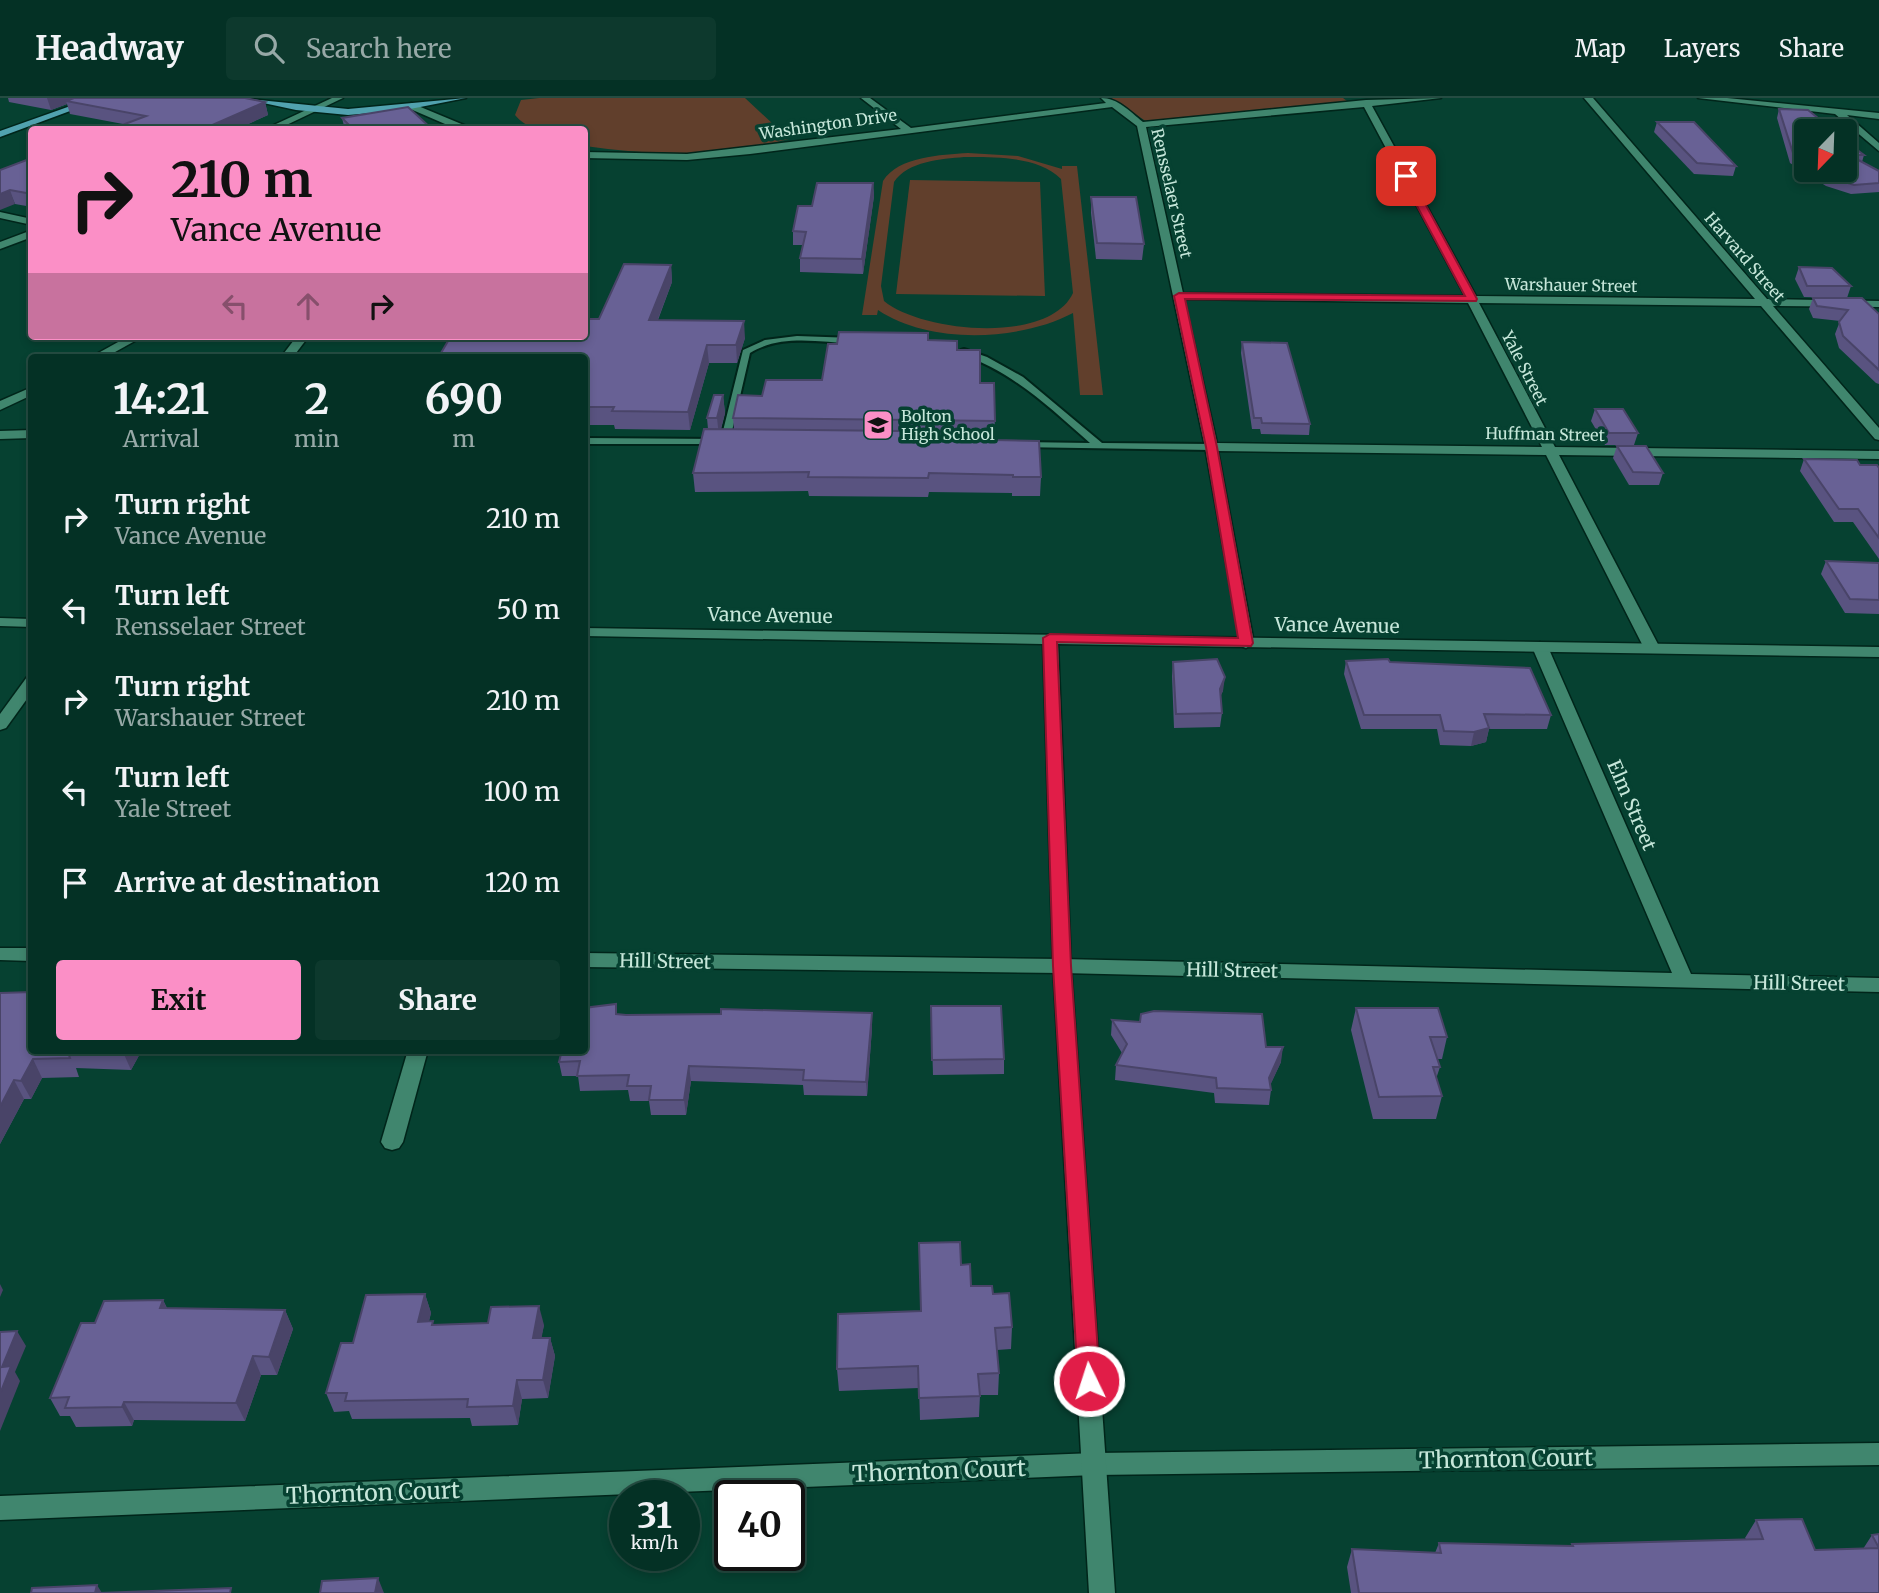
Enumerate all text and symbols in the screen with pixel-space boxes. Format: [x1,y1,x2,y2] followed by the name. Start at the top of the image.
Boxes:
[226,17,716,80] search box
[35,28,184,69] text: Headway
[250,29,288,67] icon: search
[306,32,452,65] text: Search here
[1575,33,1626,64] text: Map
[1664,33,1740,64] text: Layers
[1778,33,1844,64] text: Share
[757,104,898,144] street label: Washington Drive
[1794,119,1857,182] north arrow
[1794,119,1857,182] map controls
[1147,126,1197,261] street label: Rensselaer Street
[1376,146,1436,206] pin
[171,149,312,210] text: 210 m
[56,154,147,245] icon: right
[1387,157,1425,195] icon: arrive
[1701,208,1790,307] street label: Harvard Street
[171,210,381,250] text: Vance Avenue
[1504,274,1638,296] street label: Warshauer Street
[216,287,254,325] icon: left
[289,287,327,325] icon: ahead
[362,287,400,325] icon: right
[1497,327,1553,409] street label: Yale Street
[113,373,209,425] text: 14:21
[305,373,329,425] text: 2
[425,373,503,425] text: 690
[901,406,995,444] place label: Bolton High School
[861,408,895,442] school or university icon: Bolton High School
[1485,423,1606,445] street label: Huffman Street
[123,424,199,453] text: Arrival
[294,424,340,453] text: min
[452,424,475,453] text: m
[115,488,250,521] text: Turn right
[56,500,94,538] icon: right
[486,502,560,535] text: 210 m
[115,521,266,550] text: Vance Avenue
[115,579,229,612] text: Turn left
[56,591,94,629] icon: left
[496,593,560,626] text: 50 m
[706,602,833,628] street label: Vance Avenue
[115,612,306,641] text: Rensselaer Street
[1273,612,1400,638] street label: Vance Avenue
[115,670,250,703] text: Turn right
[56,682,94,720] icon: right
[486,684,560,717] text: 210 m
[115,703,305,732] text: Warshauer Street
[1602,756,1662,854] street label: Elm Street
[115,761,229,794] text: Turn left
[56,773,94,811] icon: left
[484,775,560,808] text: 100 m
[115,794,231,823] text: Yale Street
[56,864,94,902] icon: arrive
[115,866,380,899] text: Arrive at destination
[485,866,560,899] text: 120 m
[619,948,712,974] street label: Hill Street
[1186,957,1279,983] street label: Hill Street
[56,960,301,1040] button: Exit
[315,960,560,1040] button: Share
[1753,970,1846,996] street label: Hill Street
[1052,1344,1126,1418] position arrow
[1419,1442,1593,1475] street label: Thornton Court
[851,1453,1027,1488] street label: Thornton Court
[285,1475,461,1510] street label: Thornton Court
[714,1480,805,1571] speed limit sign: 40
[637,1494,672,1538] text: 31
[631,1531,678,1554] text: km/h

